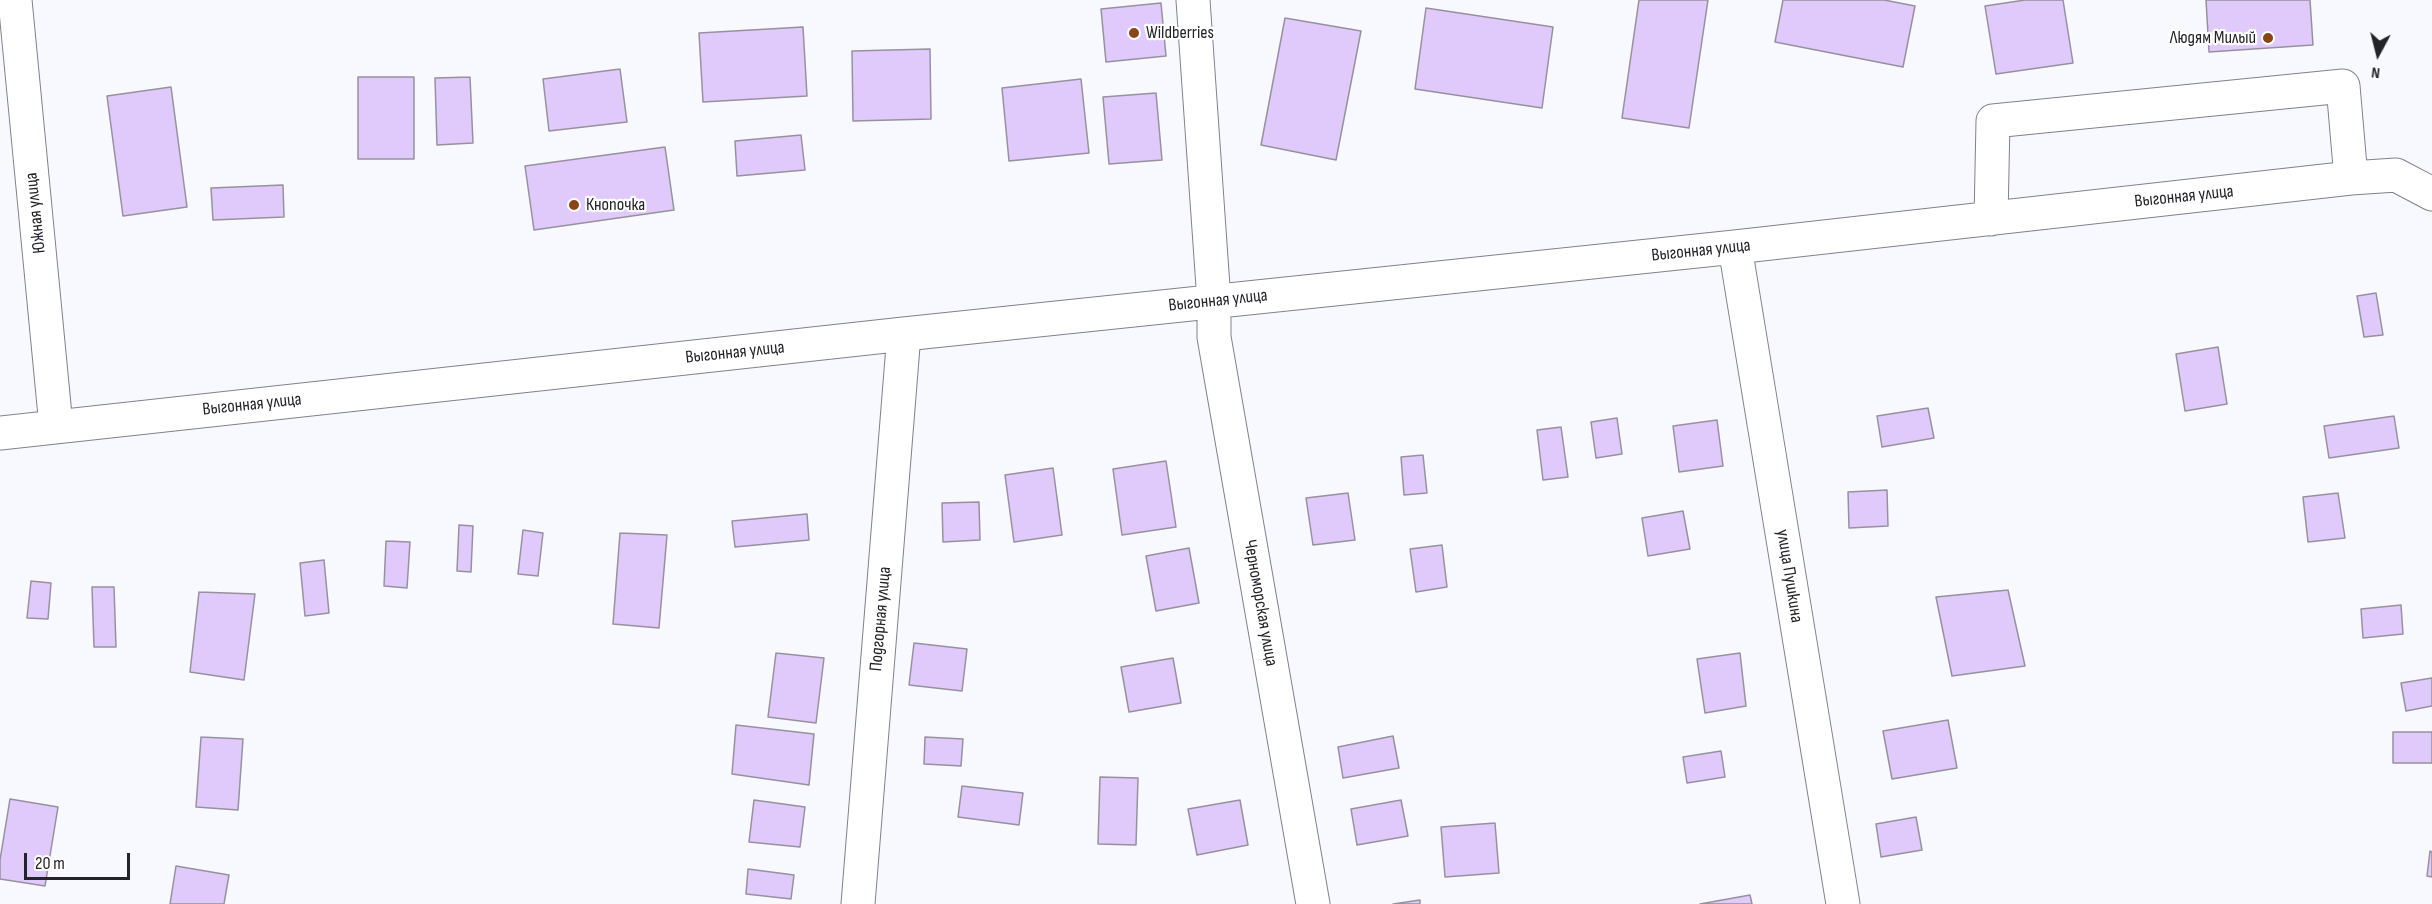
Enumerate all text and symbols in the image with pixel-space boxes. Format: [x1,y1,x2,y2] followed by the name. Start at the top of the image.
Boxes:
[1146,22,1214,44] place label: Wildberries
[2348,24,2408,84] north arrow
[1127,26,1141,40] marker: Wildberries
[2170,27,2256,49] place label: Людям Милый
[2261,31,2275,45] marker: Людям Милый
[2370,62,2381,82] text: N
[21,171,51,255] street label: Южная улица
[2133,181,2235,213] street label: Выгонная улица
[586,194,645,216] place label: Кнопочка
[567,198,581,212] marker: Кнопочка
[1650,235,1752,267] street label: Выгонная улица
[1167,285,1269,317] street label: Выгонная улица
[684,337,786,369] street label: Выгонная улица
[201,389,303,421] street label: Выгонная улица
[1771,528,1807,624] street label: улица Пушкина
[1238,538,1282,668] street label: Черноморская улица
[866,566,896,672] street label: Подгорная улица
[27,841,134,879] scale bar
[35,853,65,874] text: 20 m

